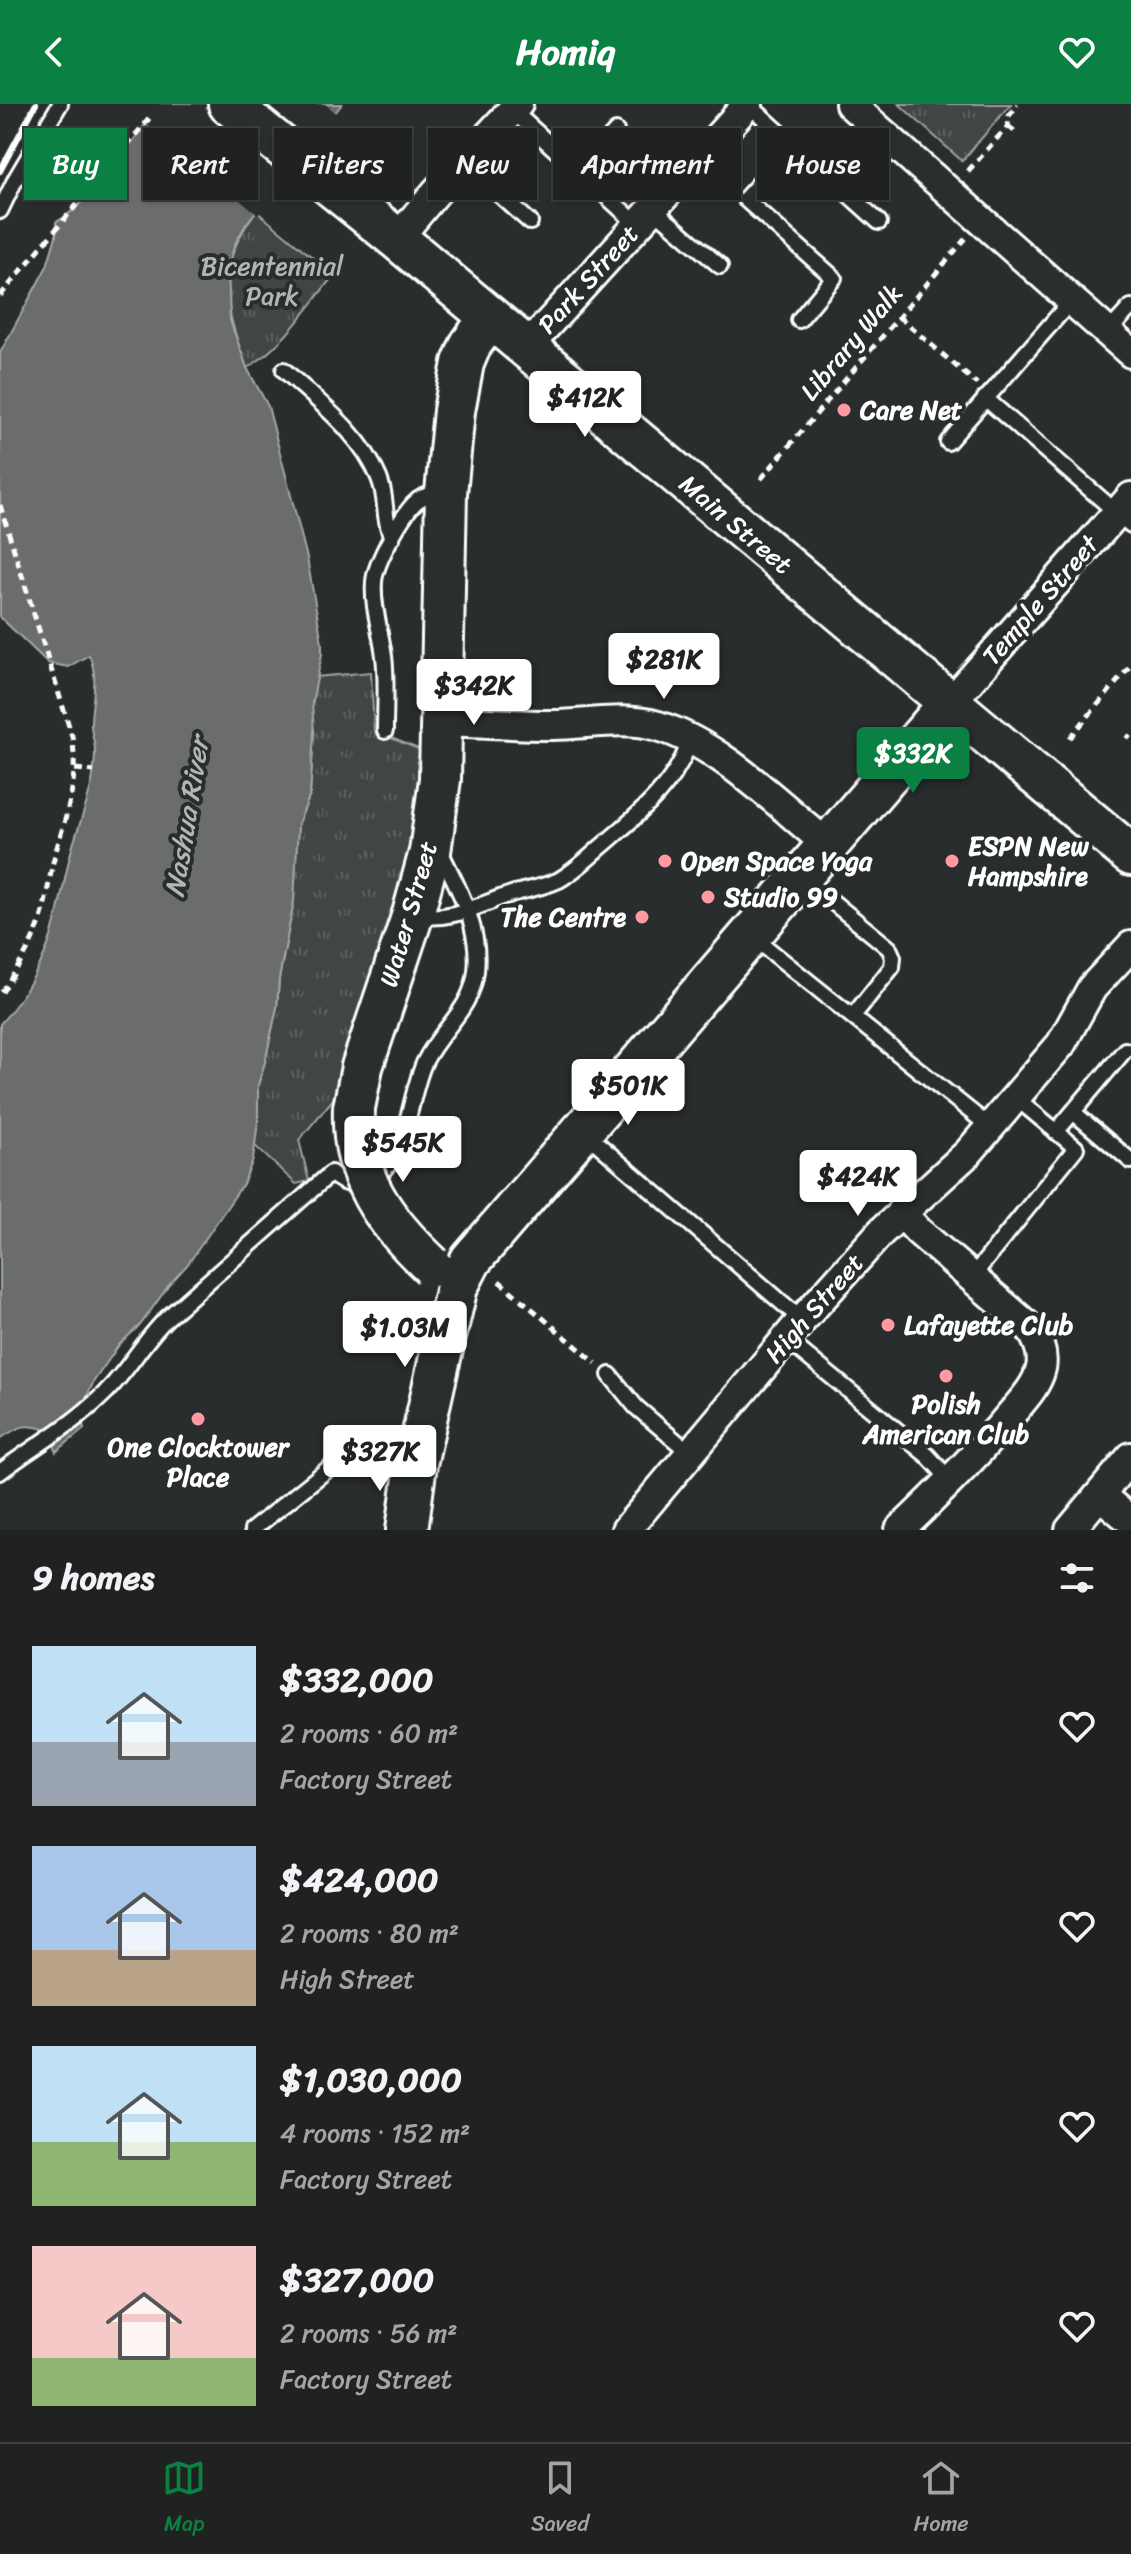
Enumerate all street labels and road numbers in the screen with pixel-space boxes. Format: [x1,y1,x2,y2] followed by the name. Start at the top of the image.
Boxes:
[526,213,650,345] street label: Park Street
[788,273,914,411] street label: Library Walk
[668,462,804,586] street label: Main Street
[970,523,1111,676] street label: Temple Street
[365,836,451,992] street label: Water Street
[752,1242,876,1374] street label: High Street

